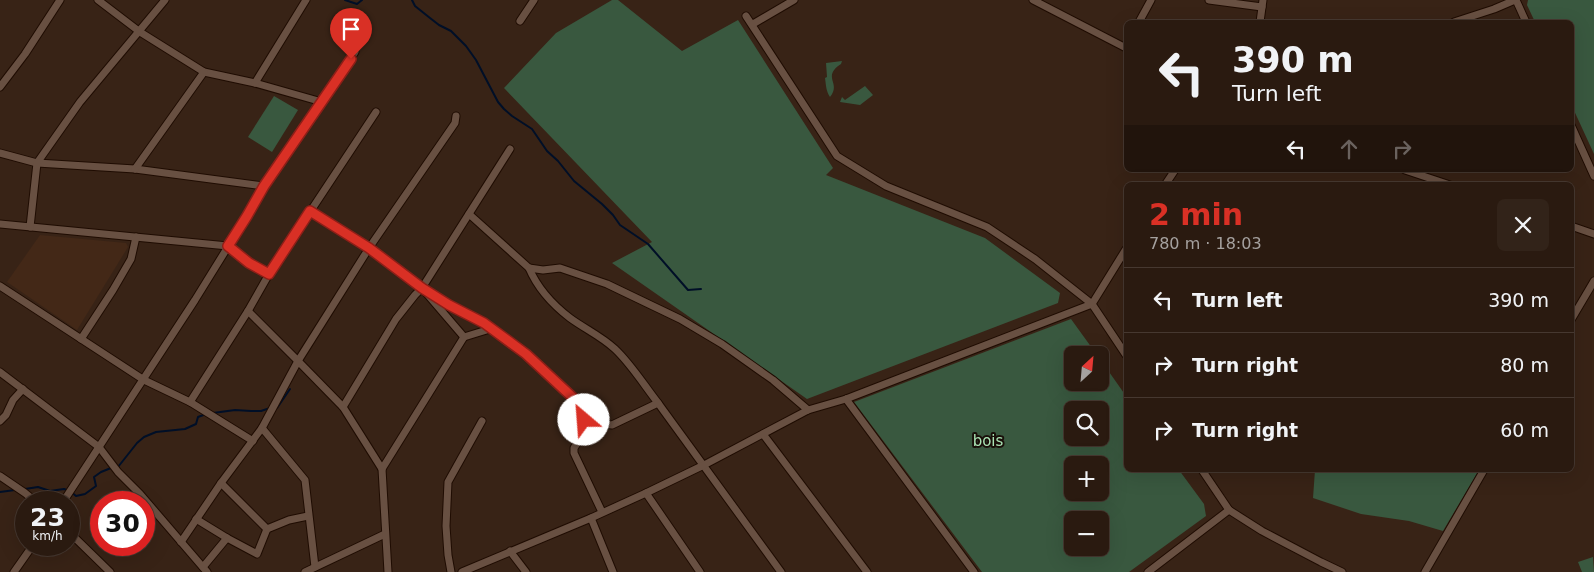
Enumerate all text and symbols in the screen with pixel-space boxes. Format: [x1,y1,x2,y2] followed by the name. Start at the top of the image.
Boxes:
[330,8,372,59] pin
[337,15,365,43] icon: arrive
[1149,40,1214,105] icon: left
[1232,40,1354,80] text: 390 m
[1232,81,1321,106] text: Turn left
[1282,135,1310,163] icon: left
[1335,135,1363,163] icon: ahead
[1388,135,1416,163] icon: right
[1149,197,1243,232] text: 2 min
[1497,199,1549,251] button: close
[1149,234,1262,253] text: 780 m · 18:03
[1149,286,1177,314] icon: left
[1192,289,1283,311] text: Turn left
[1488,289,1549,311] text: 390 m
[1064,346,1109,391] north arrow
[1064,346,1109,556] map controls
[1149,351,1177,379] icon: right
[1192,354,1298,376] text: Turn right
[1500,354,1549,376] text: 80 m
[557,393,609,445] position arrow
[1064,401,1109,446] button: search
[1149,416,1177,444] icon: right
[1192,419,1298,441] text: Turn right
[1500,419,1549,441] text: 60 m
[973,432,1004,450] park label: bois
[1064,456,1109,501] button: +
[90,491,155,556] speed limit sign: 30
[30,503,65,532] text: 23
[1064,511,1109,556] button: −
[32,529,63,543] text: km/h

